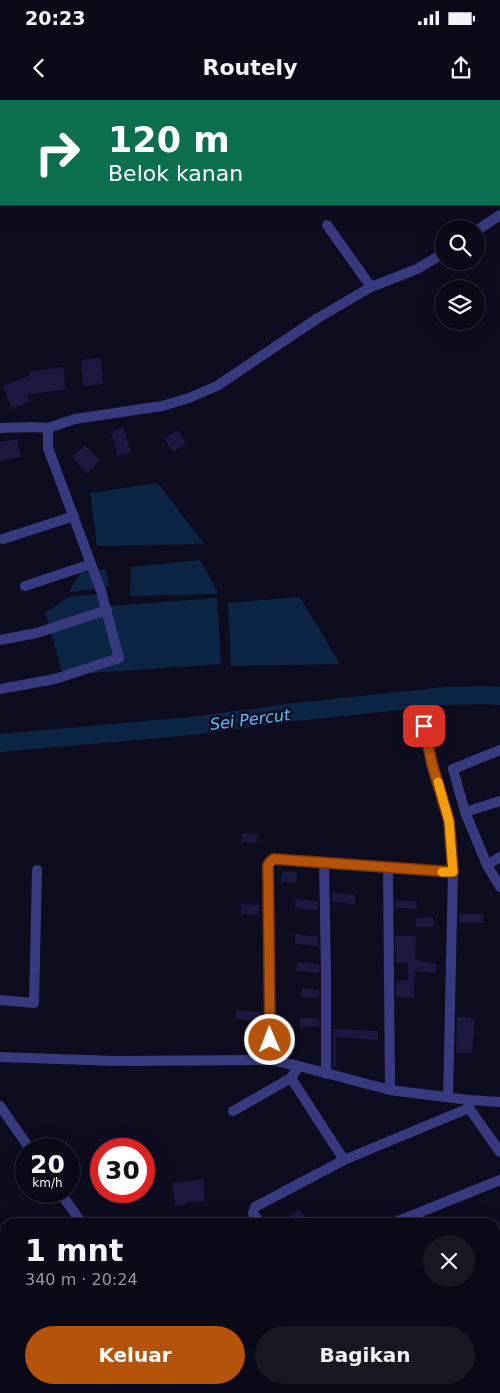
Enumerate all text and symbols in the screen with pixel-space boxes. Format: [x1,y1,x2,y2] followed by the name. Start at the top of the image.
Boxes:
[25,7,85,29] text: 20:23
[25,54,53,82] icon: back
[447,54,475,82] icon: share
[202,55,298,80] text: Routely
[25,120,90,185] icon: right
[108,120,230,160] text: 120 m
[108,161,243,186] text: Belok kanan
[435,220,485,330] map controls
[435,220,485,270] button: search
[435,280,485,330] button: layers
[209,705,292,734] water label: Sei Percut
[403,705,445,747] pin
[410,712,438,740] icon: arrive
[243,1013,295,1065] position arrow
[90,1138,155,1203] speed limit sign: 30
[30,1150,65,1179] text: 20
[32,1176,63,1190] text: km/h
[25,1233,123,1268] text: 1 mnt
[423,1235,475,1287] button: close
[25,1270,138,1289] text: 340 m · 20:24
[25,1326,245,1384] button: Keluar
[255,1326,475,1384] button: Bagikan

